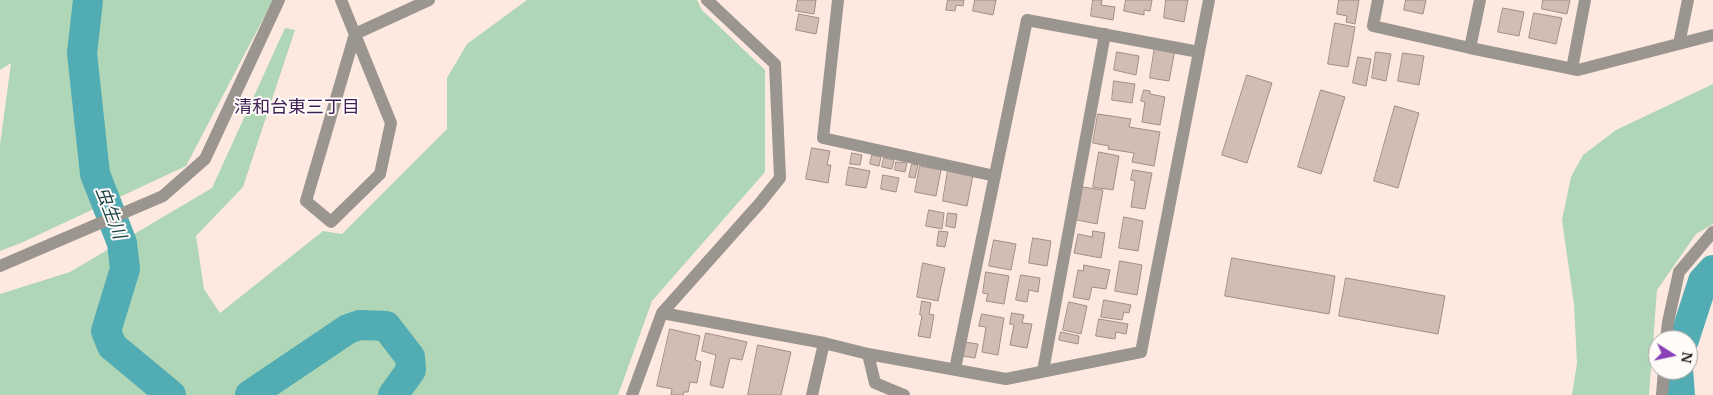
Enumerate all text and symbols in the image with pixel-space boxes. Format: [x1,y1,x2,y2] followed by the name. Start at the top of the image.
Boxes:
[234,97,360,119] district label: 清和台東三丁目
[90,184,130,242] water label: 虫生川
[1648,330,1698,380] north arrow
[1677,350,1697,364] text: N

